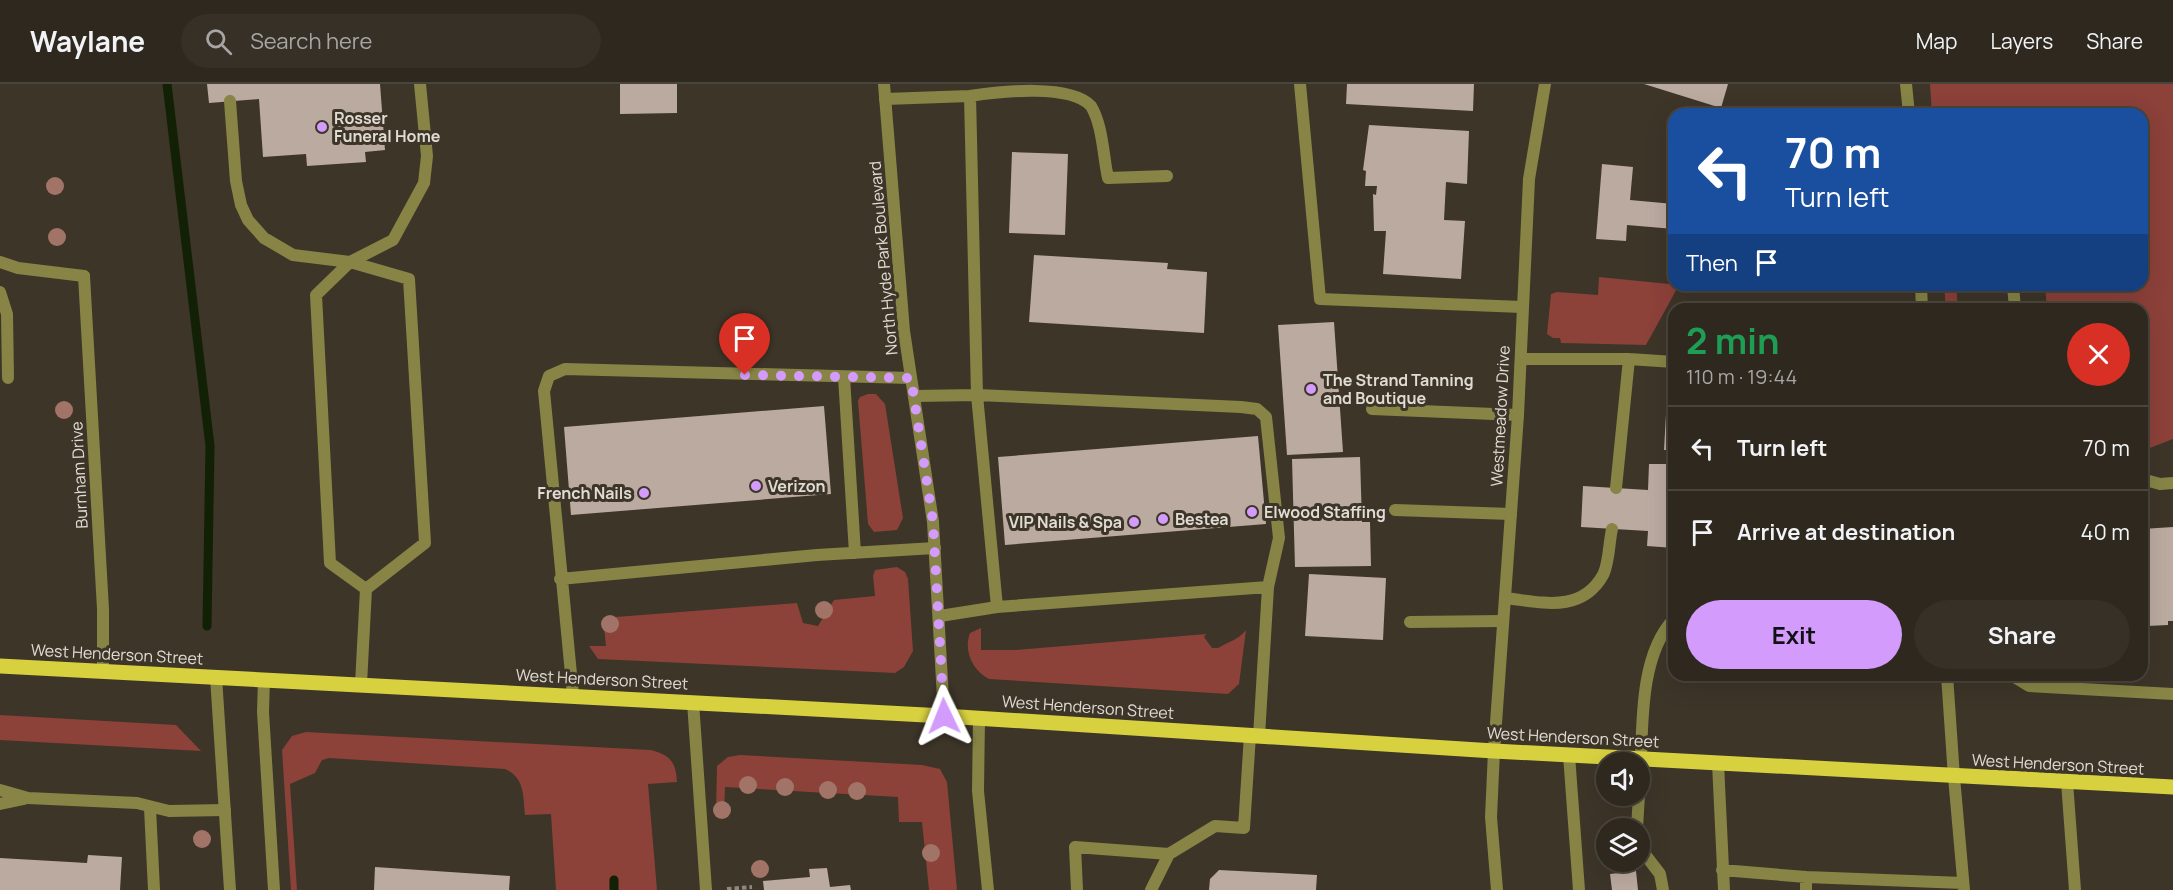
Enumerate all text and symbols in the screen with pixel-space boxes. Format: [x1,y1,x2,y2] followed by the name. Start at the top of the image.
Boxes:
[181,14,601,68] search box
[30,22,145,60] text: Waylane
[202,25,235,58] icon: search
[250,26,372,56] text: Search here
[1916,27,1957,55] text: Map
[1990,27,2053,55] text: Layers
[2086,27,2143,55] text: Share
[334,107,441,147] place label: Rosser Funeral Home
[315,120,329,134] marker: Rosser Funeral Home
[1785,123,1881,181] text: 70 m
[1686,132,1764,210] icon: left
[864,160,902,356] street label: North Hyde Park Boulevard
[1785,178,1889,215] text: Turn left
[1750,246,1783,279] icon: arrive
[1686,248,1738,278] text: Then
[719,313,770,375] pin
[1686,316,1780,365] text: 2 min
[728,322,761,355] icon: arrive
[2067,323,2130,386] button: close
[1485,345,1515,487] street label: Westmeadow Drive
[1686,363,1797,390] text: 110 m · 19:44
[1323,369,1474,409] place label: The Strand Tanning and Boutique
[1304,382,1318,396] marker: The Strand Tanning and Boutique
[65,421,93,529] street label: Burnham Drive
[1686,432,1719,465] icon: left
[1737,433,1827,463] text: Turn left
[2082,433,2130,463] text: 70 m
[768,475,826,497] place label: Verizon
[749,479,763,493] marker: Verizon
[537,482,632,504] place label: French Nails
[637,486,651,500] marker: French Nails
[1264,501,1386,523] place label: Elwood Staffing
[1245,505,1259,519] marker: Elwood Staffing
[1175,508,1229,530] place label: Bestea
[1009,511,1122,533] place label: VIP Nails & Spa
[1156,512,1170,526] marker: Bestea
[1127,515,1141,529] marker: VIP Nails & Spa
[1686,516,1719,549] icon: arrive
[1737,517,1955,547] text: Arrive at destination
[2081,517,2130,547] text: 40 m
[1686,600,1902,669] button: Exit
[1914,600,2130,669] button: Share
[30,638,204,670] street label: West Henderson Street
[515,663,689,695] street label: West Henderson Street
[912,684,976,748] position arrow
[1001,690,1175,724] street label: West Henderson Street
[1486,721,1660,753] street label: West Henderson Street
[1971,748,2145,780] street label: West Henderson Street
[1596,752,1650,872] map controls
[1596,752,1650,806] button: sound
[1596,818,1650,872] button: layers

